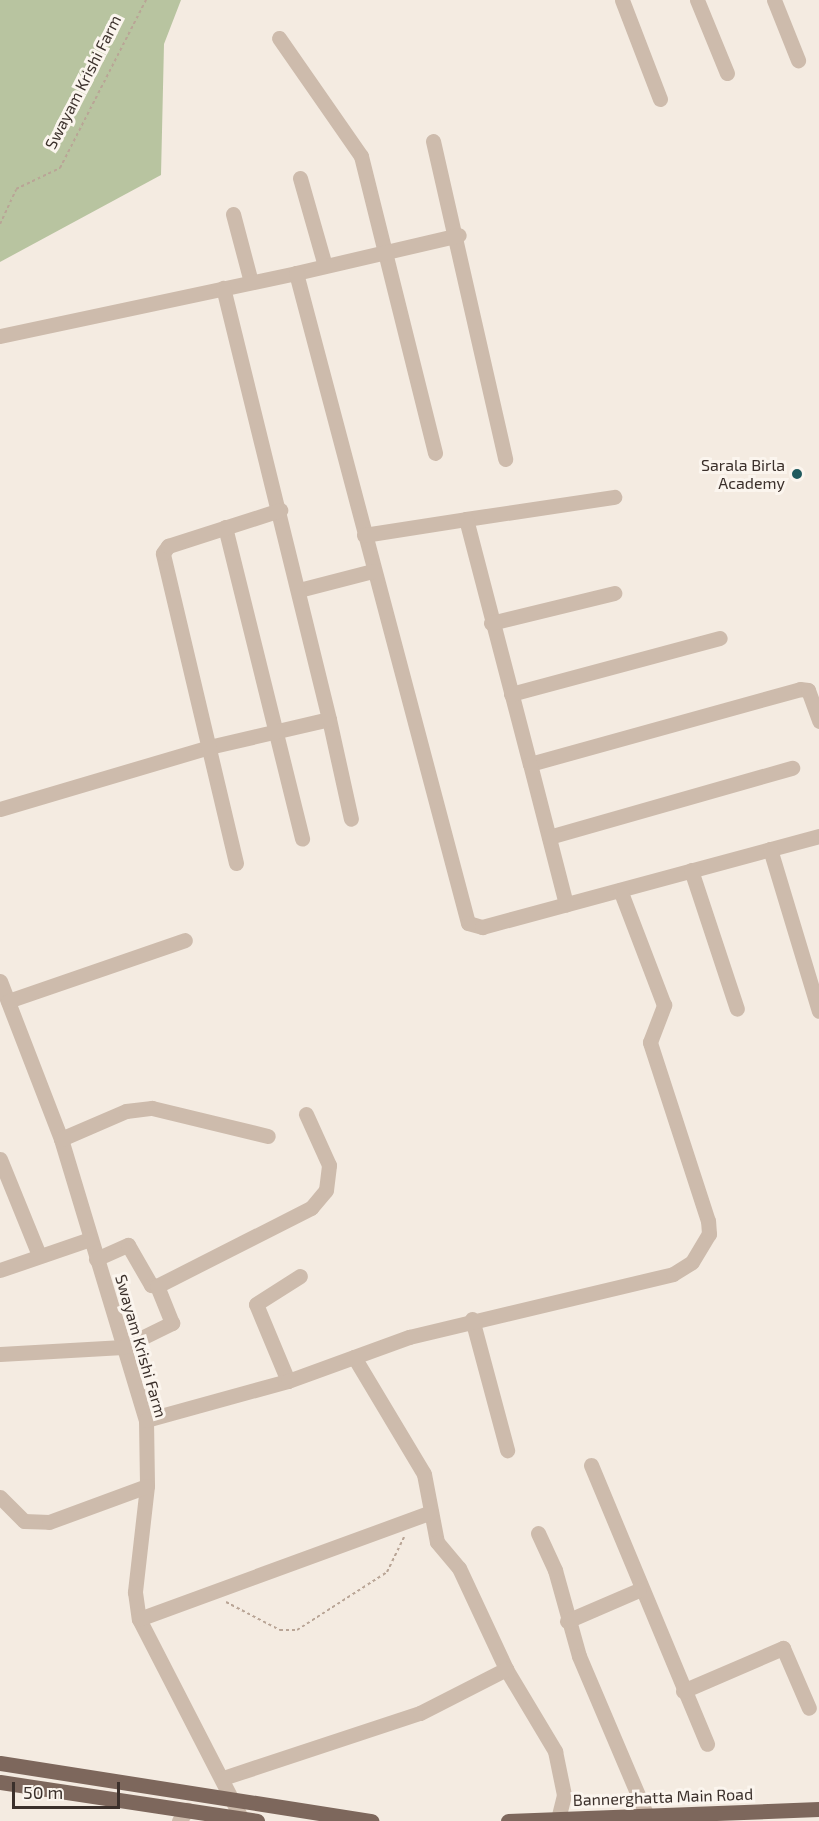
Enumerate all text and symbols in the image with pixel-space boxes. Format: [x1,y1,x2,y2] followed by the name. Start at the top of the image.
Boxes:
[41,12,125,152] street label: Swayam Krishi Farm
[701,455,785,493] place label: Sarala Birla Academy
[790,467,804,481] marker: Sarala Birla Academy
[111,1272,171,1420] street label: Swayam Krishi Farm
[15,1770,123,1808] scale bar
[23,1781,63,1803] text: 50 m
[573,1784,753,1810] street label: Bannerghatta Main Road

